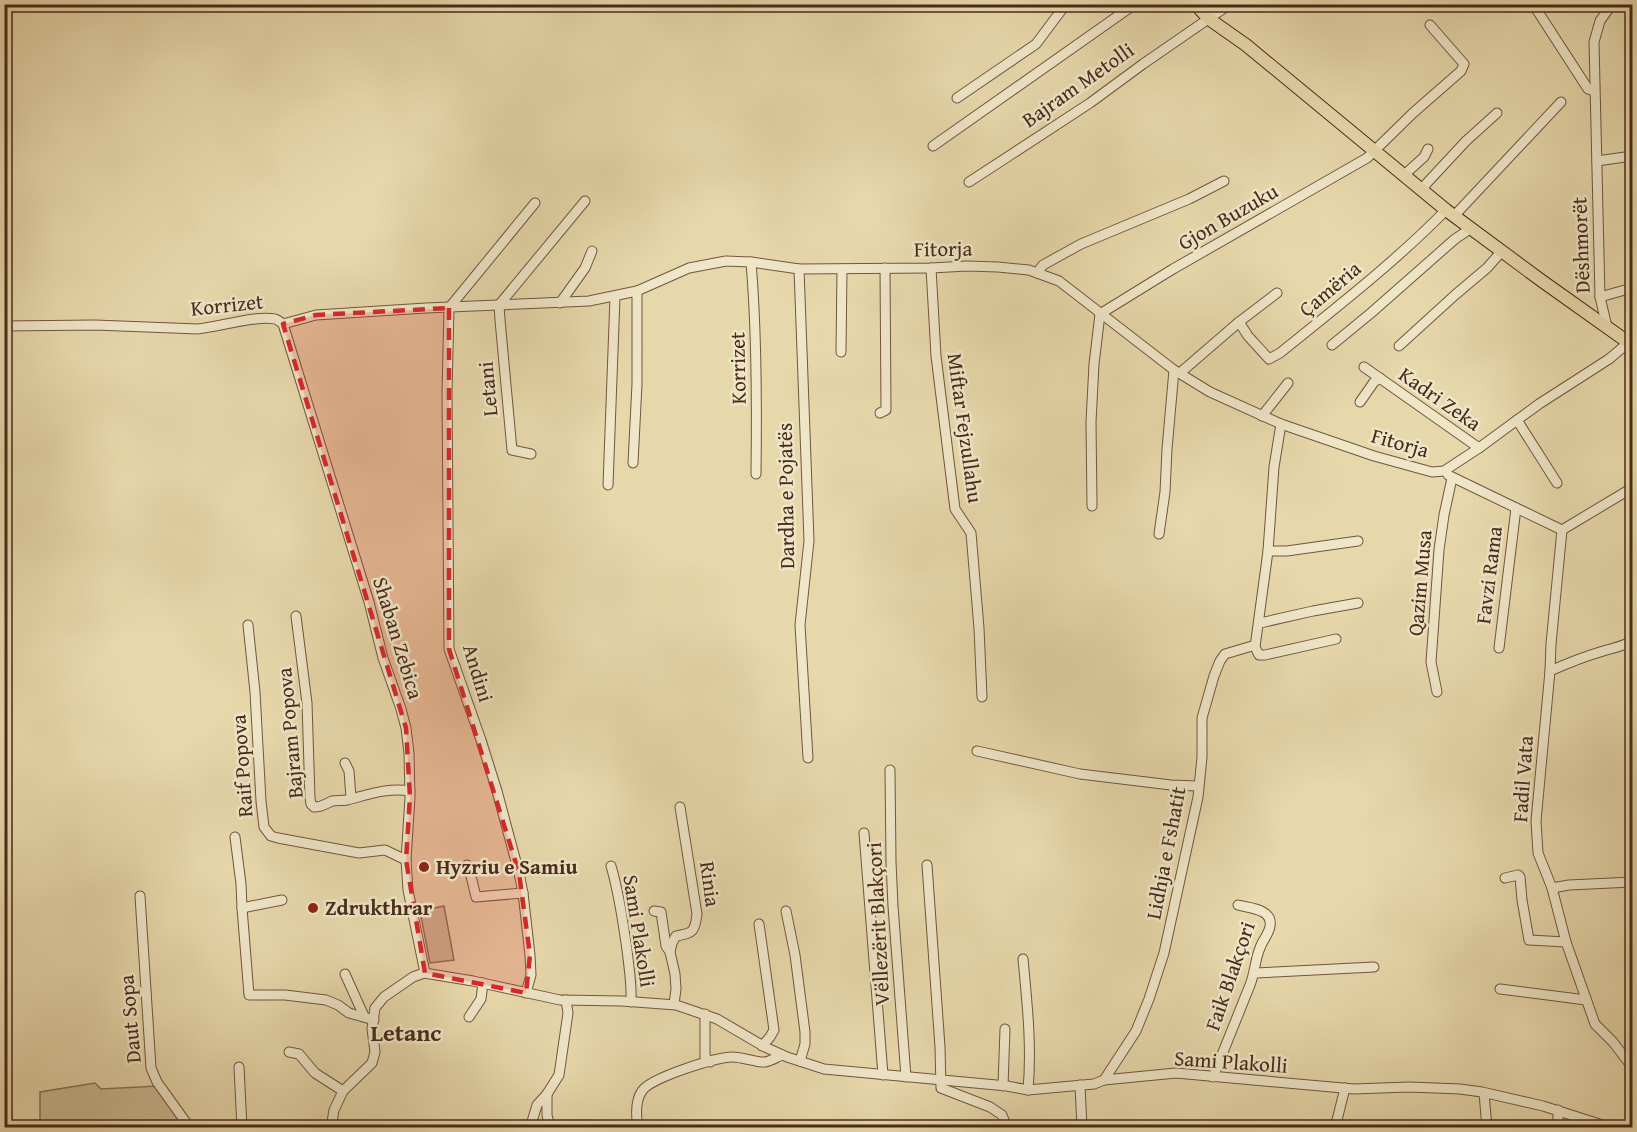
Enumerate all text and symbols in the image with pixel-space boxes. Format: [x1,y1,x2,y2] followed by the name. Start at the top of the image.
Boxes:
[1015,34,1140,135] street label: Bajram Metolli
[1172,175,1284,258] street label: Gjon Buzuku
[1563,196,1598,294] street label: Dëshmorët
[913,232,973,265] street label: Fitorja
[1292,253,1368,324] street label: Çamëria
[189,285,265,324] street label: Korrizet
[721,331,754,405] street label: Korrizet
[940,351,991,505] street label: Miftar Fejzullahu
[1393,359,1488,438] street label: Kadri Zeka
[470,360,505,418] street label: Letani
[1368,420,1433,465] street label: Fitorja
[769,423,802,569] street label: Dardha e Pojatës
[1467,524,1510,626] street label: Favzi Rama
[1399,529,1440,637] street label: Qazim Musa
[365,573,432,703] street label: Shaban Zebica
[455,640,502,706] street label: Andini
[268,666,311,800] street label: Bajram Popova
[222,714,261,818] street label: Raif Popova
[1504,735,1541,823] street label: Fadil Vata
[1137,783,1194,922] street label: Lidhja e Fshatit
[858,841,897,1007] street label: Vëllezërit Blakçori
[436,851,577,882] place label: Hyzriu e Samiu
[692,859,729,909] street label: Rinia
[417,860,431,874] marker: Hyzriu e Samiu
[615,872,664,990] street label: Sami Plakolli
[325,892,433,923] place label: Zdrukthrar
[306,901,320,915] marker: Zdrukthrar
[1196,917,1263,1035] street label: Faik Blakçori
[110,974,149,1064] street label: Daut Sopa
[371,1015,441,1050] district label: Letanc
[1173,1042,1289,1081] street label: Sami Plakolli

